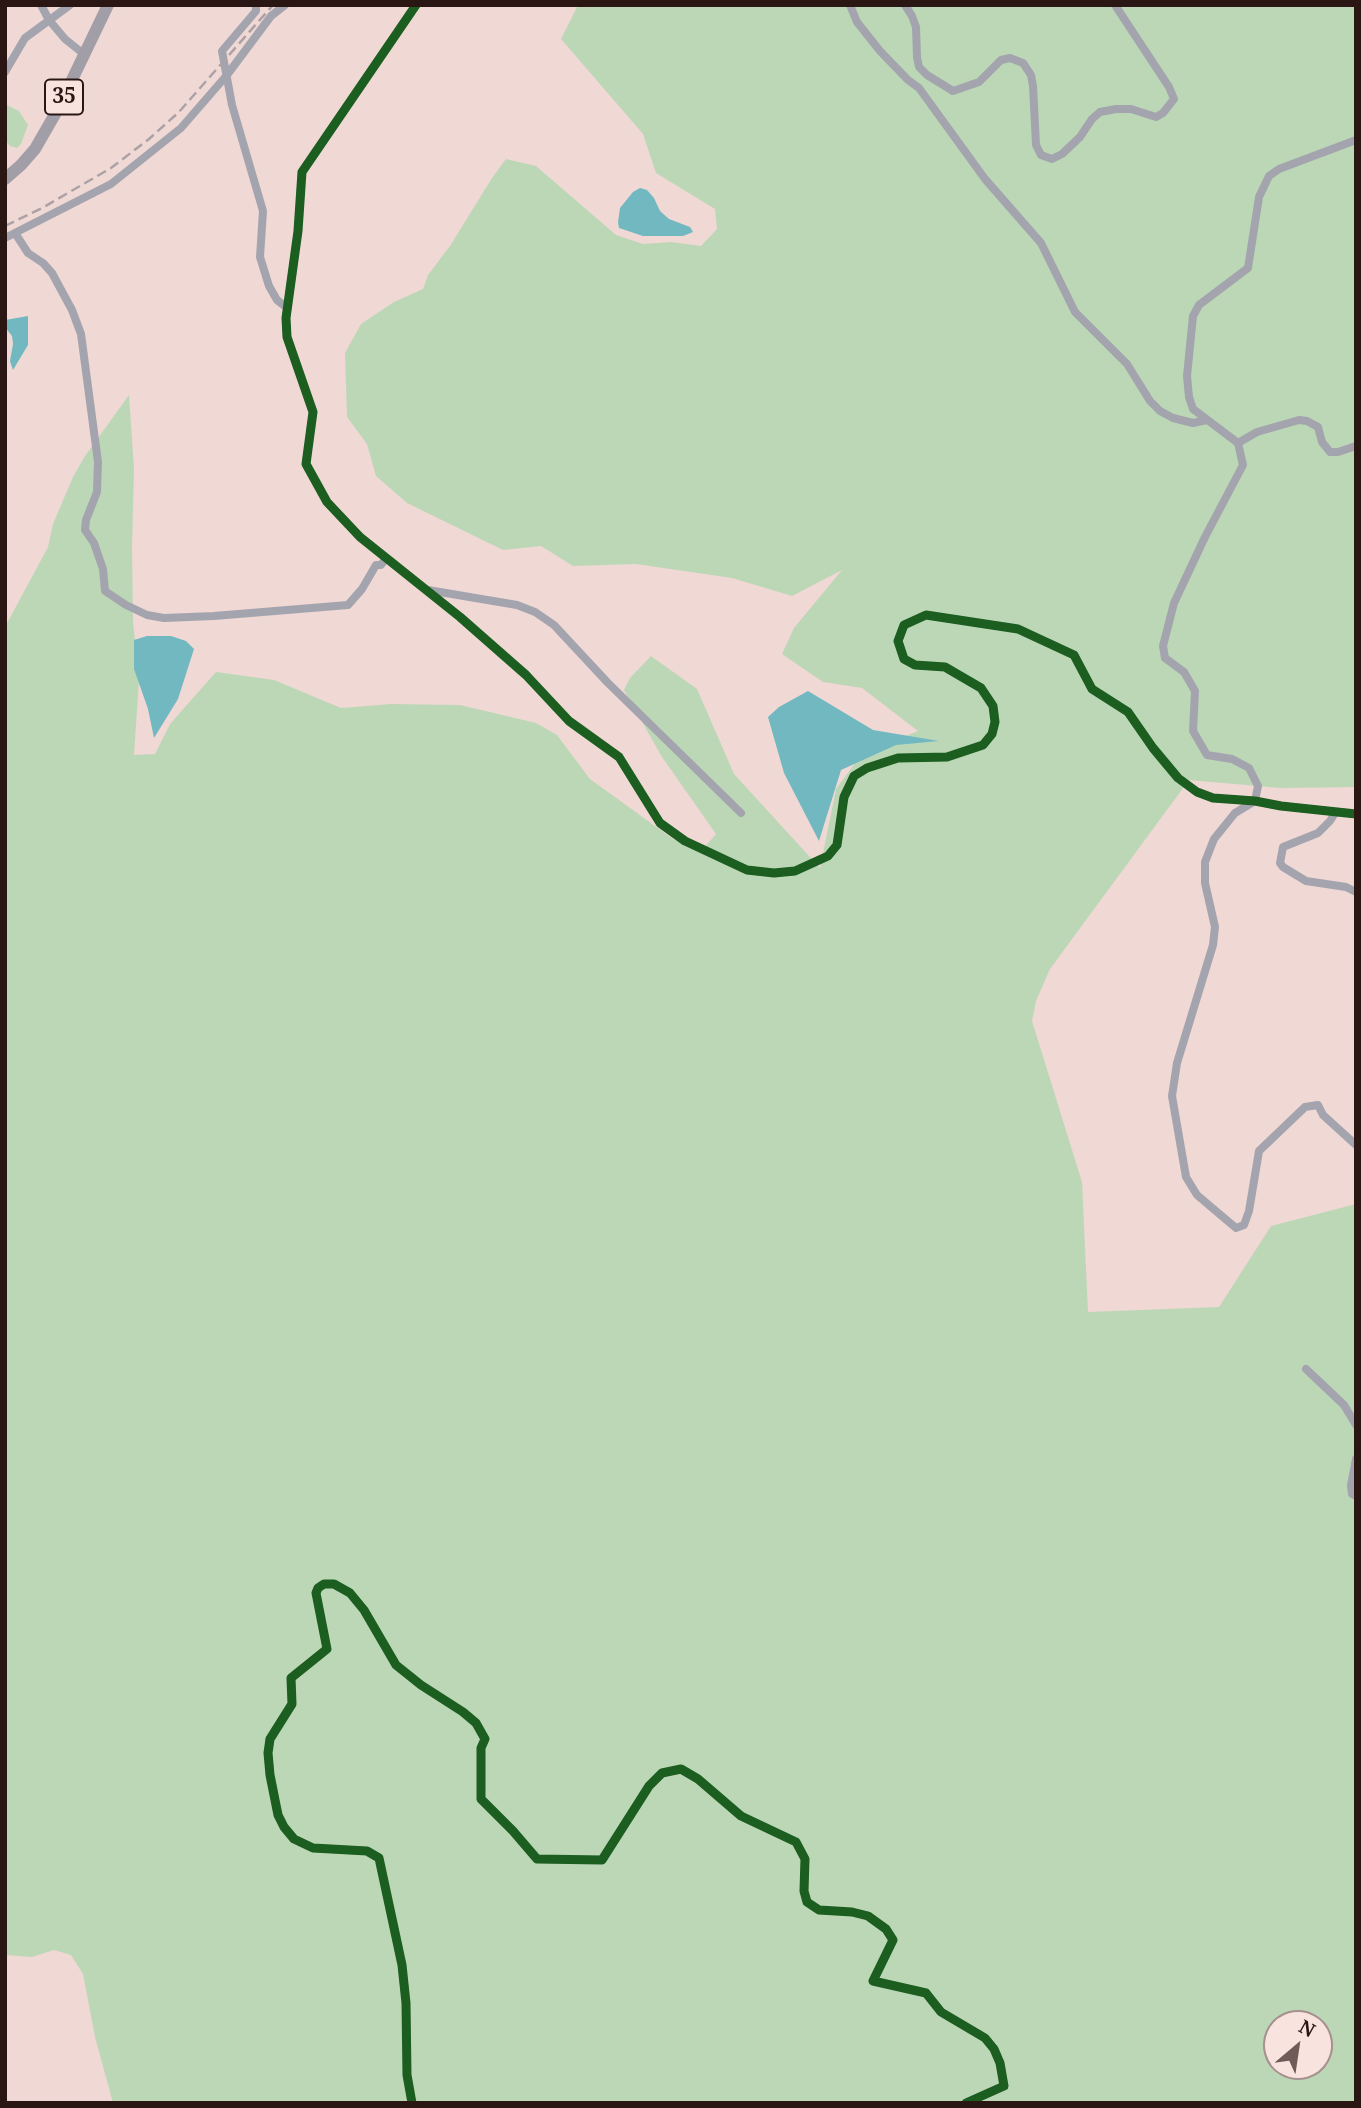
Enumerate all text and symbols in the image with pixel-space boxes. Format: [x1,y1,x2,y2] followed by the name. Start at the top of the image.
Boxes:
[45,80,83,114] road number: 35
[1263,2010,1333,2080] north arrow
[1294,2013,1320,2043] text: N

